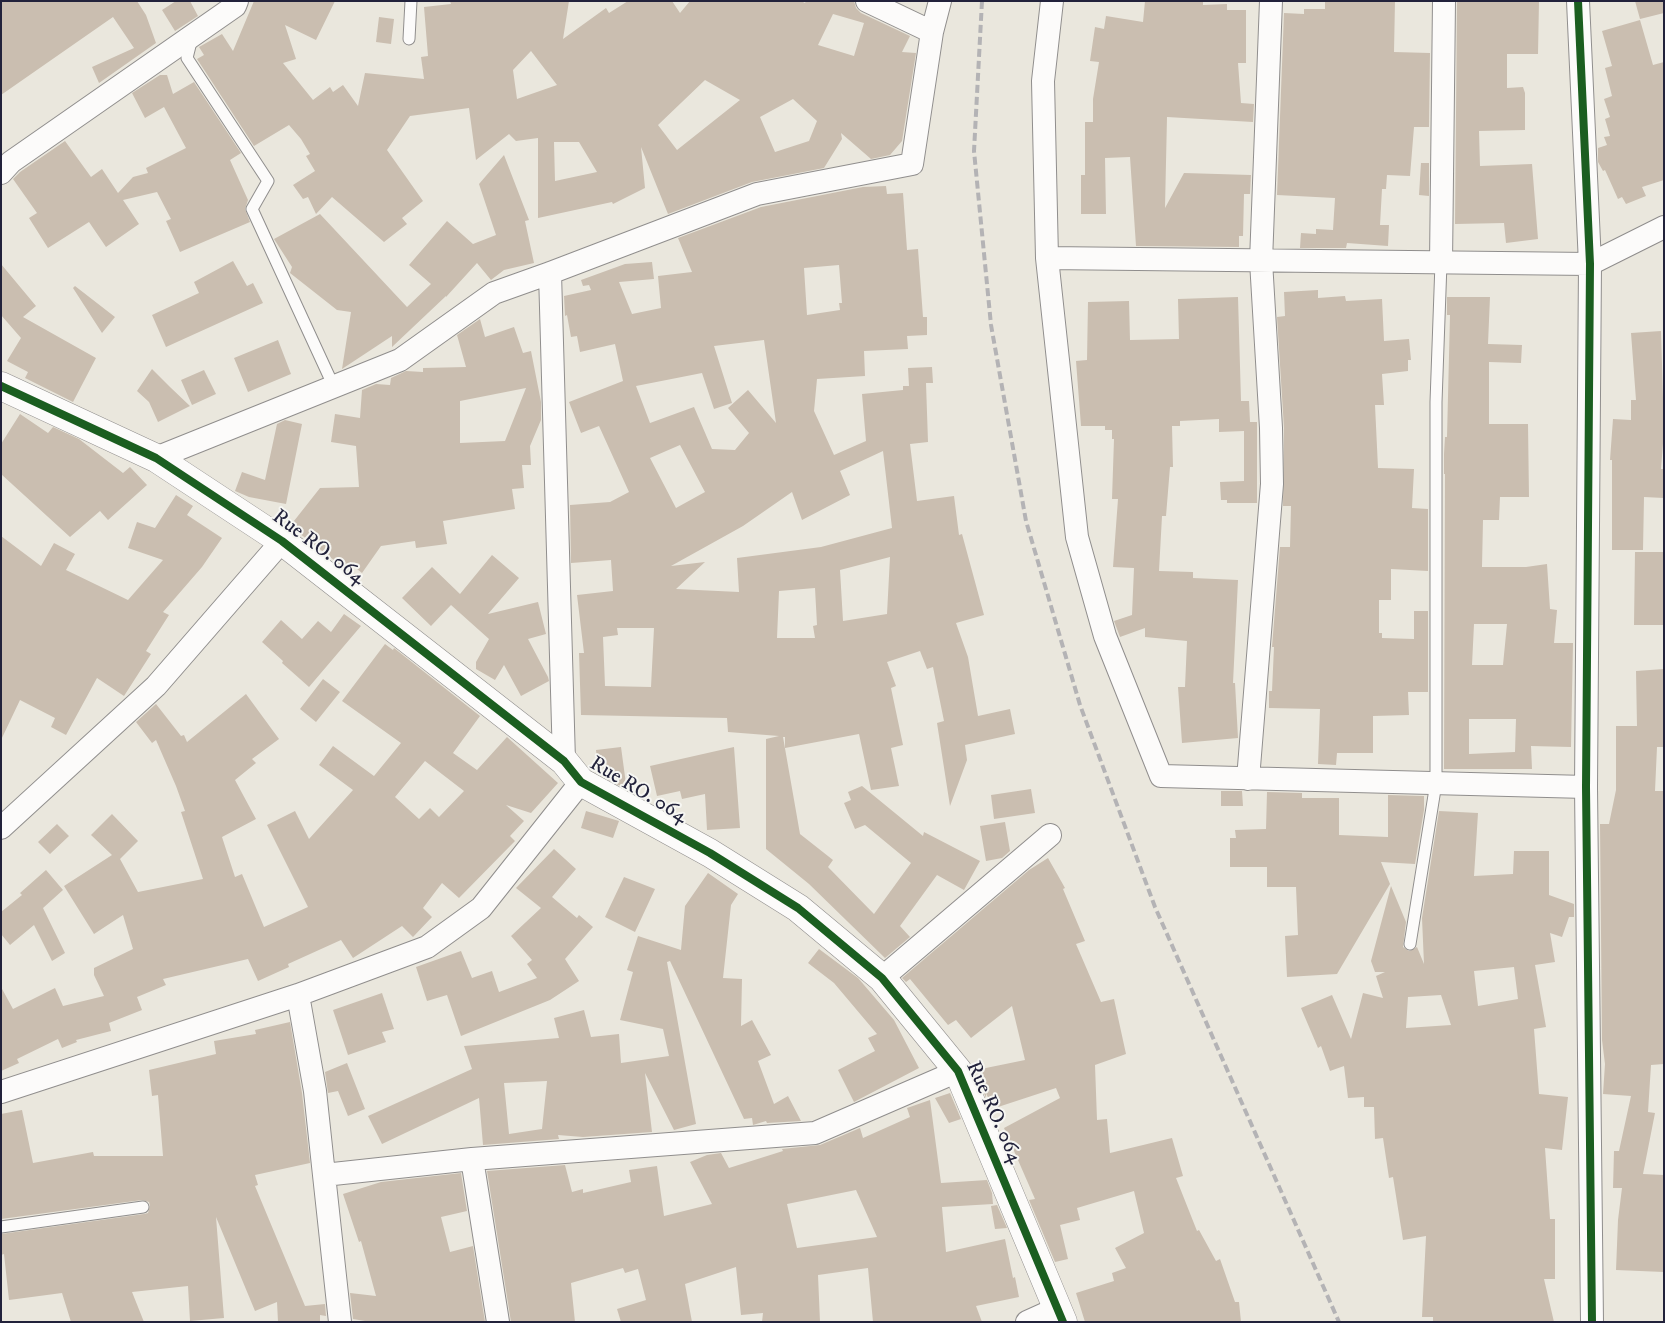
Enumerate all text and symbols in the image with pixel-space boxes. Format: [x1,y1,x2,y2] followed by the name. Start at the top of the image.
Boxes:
[267,505,369,591] street label: Rue RO. 064
[585,752,691,830] street label: Rue RO. 064
[959,1058,1027,1168] street label: Rue RO. 064

